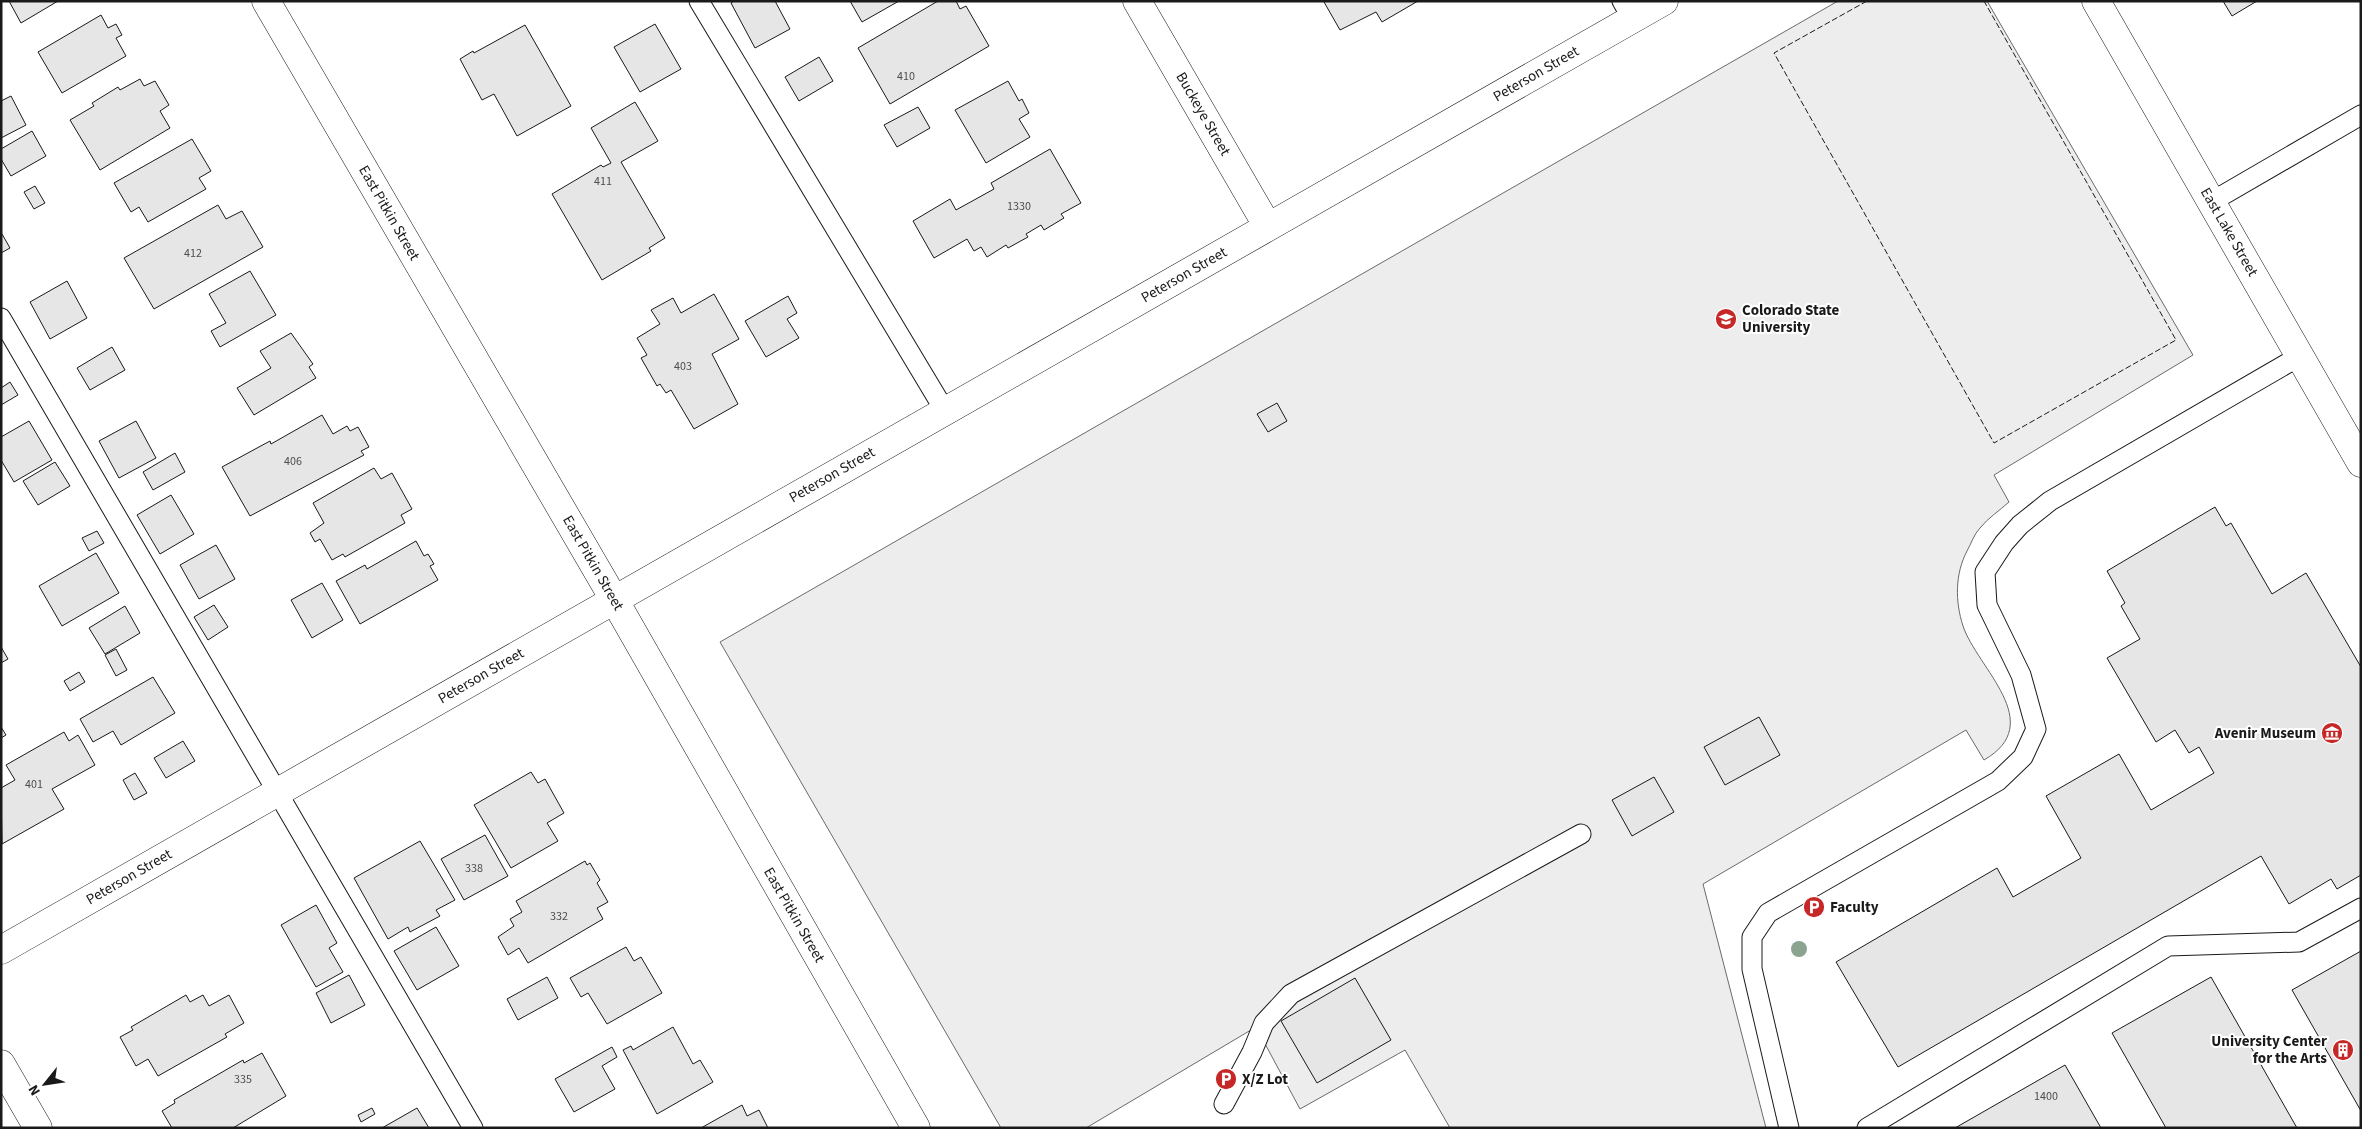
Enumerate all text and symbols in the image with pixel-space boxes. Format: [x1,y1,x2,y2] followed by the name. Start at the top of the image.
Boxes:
[1489,41,1583,107] street label: Peterson Street
[897,68,915,85] house number: 410
[1171,68,1235,160] street label: Buckeye Street
[353,162,425,264] street label: East Pitkin Street
[594,173,612,190] house number: 411
[2195,184,2263,280] street label: East Lake Street
[1007,198,1031,215] house number: 1330
[1137,242,1231,308] street label: Peterson Street
[184,245,202,262] house number: 412
[1742,300,1840,338] place label: Colorado State University
[1714,307,1738,331] school or university icon: Colorado State University
[674,358,692,375] house number: 403
[785,442,879,508] street label: Peterson Street
[284,453,302,470] house number: 406
[557,512,629,614] street label: East Pitkin Street
[434,643,528,709] street label: Peterson Street
[2320,721,2344,745] museum icon: Avenir Museum
[2214,723,2316,744] place label: Avenir Museum
[25,776,43,793] house number: 401
[82,844,176,910] street label: Peterson Street
[465,860,483,877] house number: 338
[758,864,830,966] street label: East Pitkin Street
[1802,895,1826,919] parking icon: Faculty
[1830,897,1879,918] place label: Faculty
[550,908,568,925] house number: 332
[2211,1031,2327,1069] place label: University Center for the Arts
[2331,1038,2355,1062] building icon: University Center for the Arts
[20,1059,70,1109] north arrow
[1214,1067,1238,1091] parking icon: X/Z Lot
[1242,1069,1288,1090] place label: X/Z Lot
[234,1071,252,1088] house number: 335
[24,1081,46,1099] text: N
[2034,1088,2058,1105] house number: 1400

